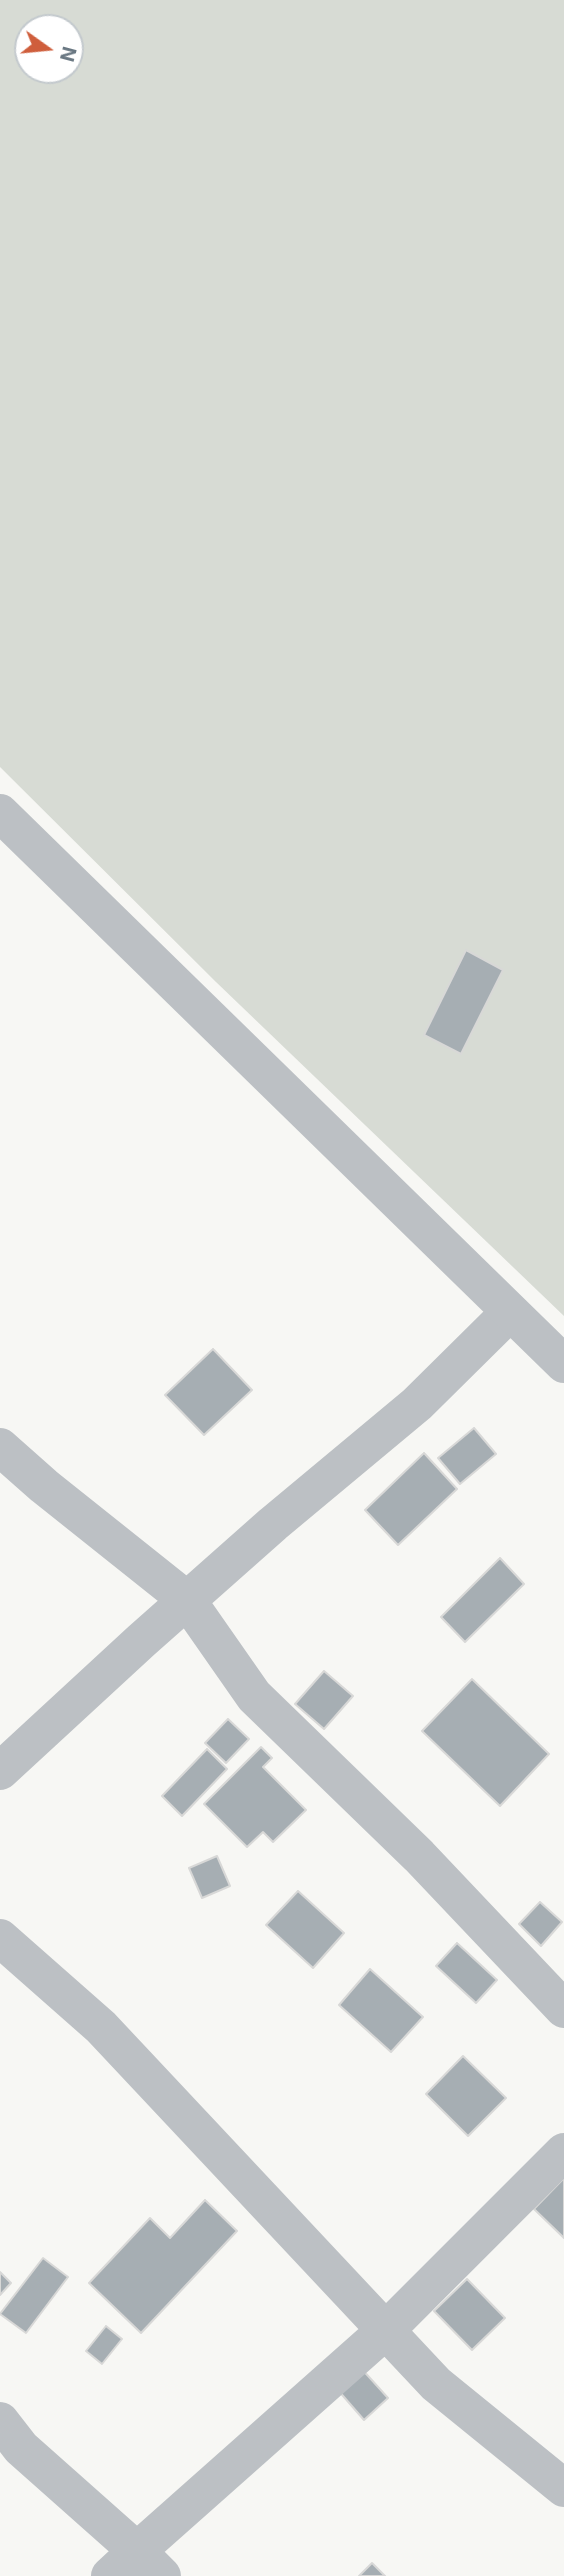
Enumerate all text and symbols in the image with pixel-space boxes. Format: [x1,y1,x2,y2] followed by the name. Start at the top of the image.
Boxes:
[14,14,84,84] north arrow
[55,44,81,64] text: N

